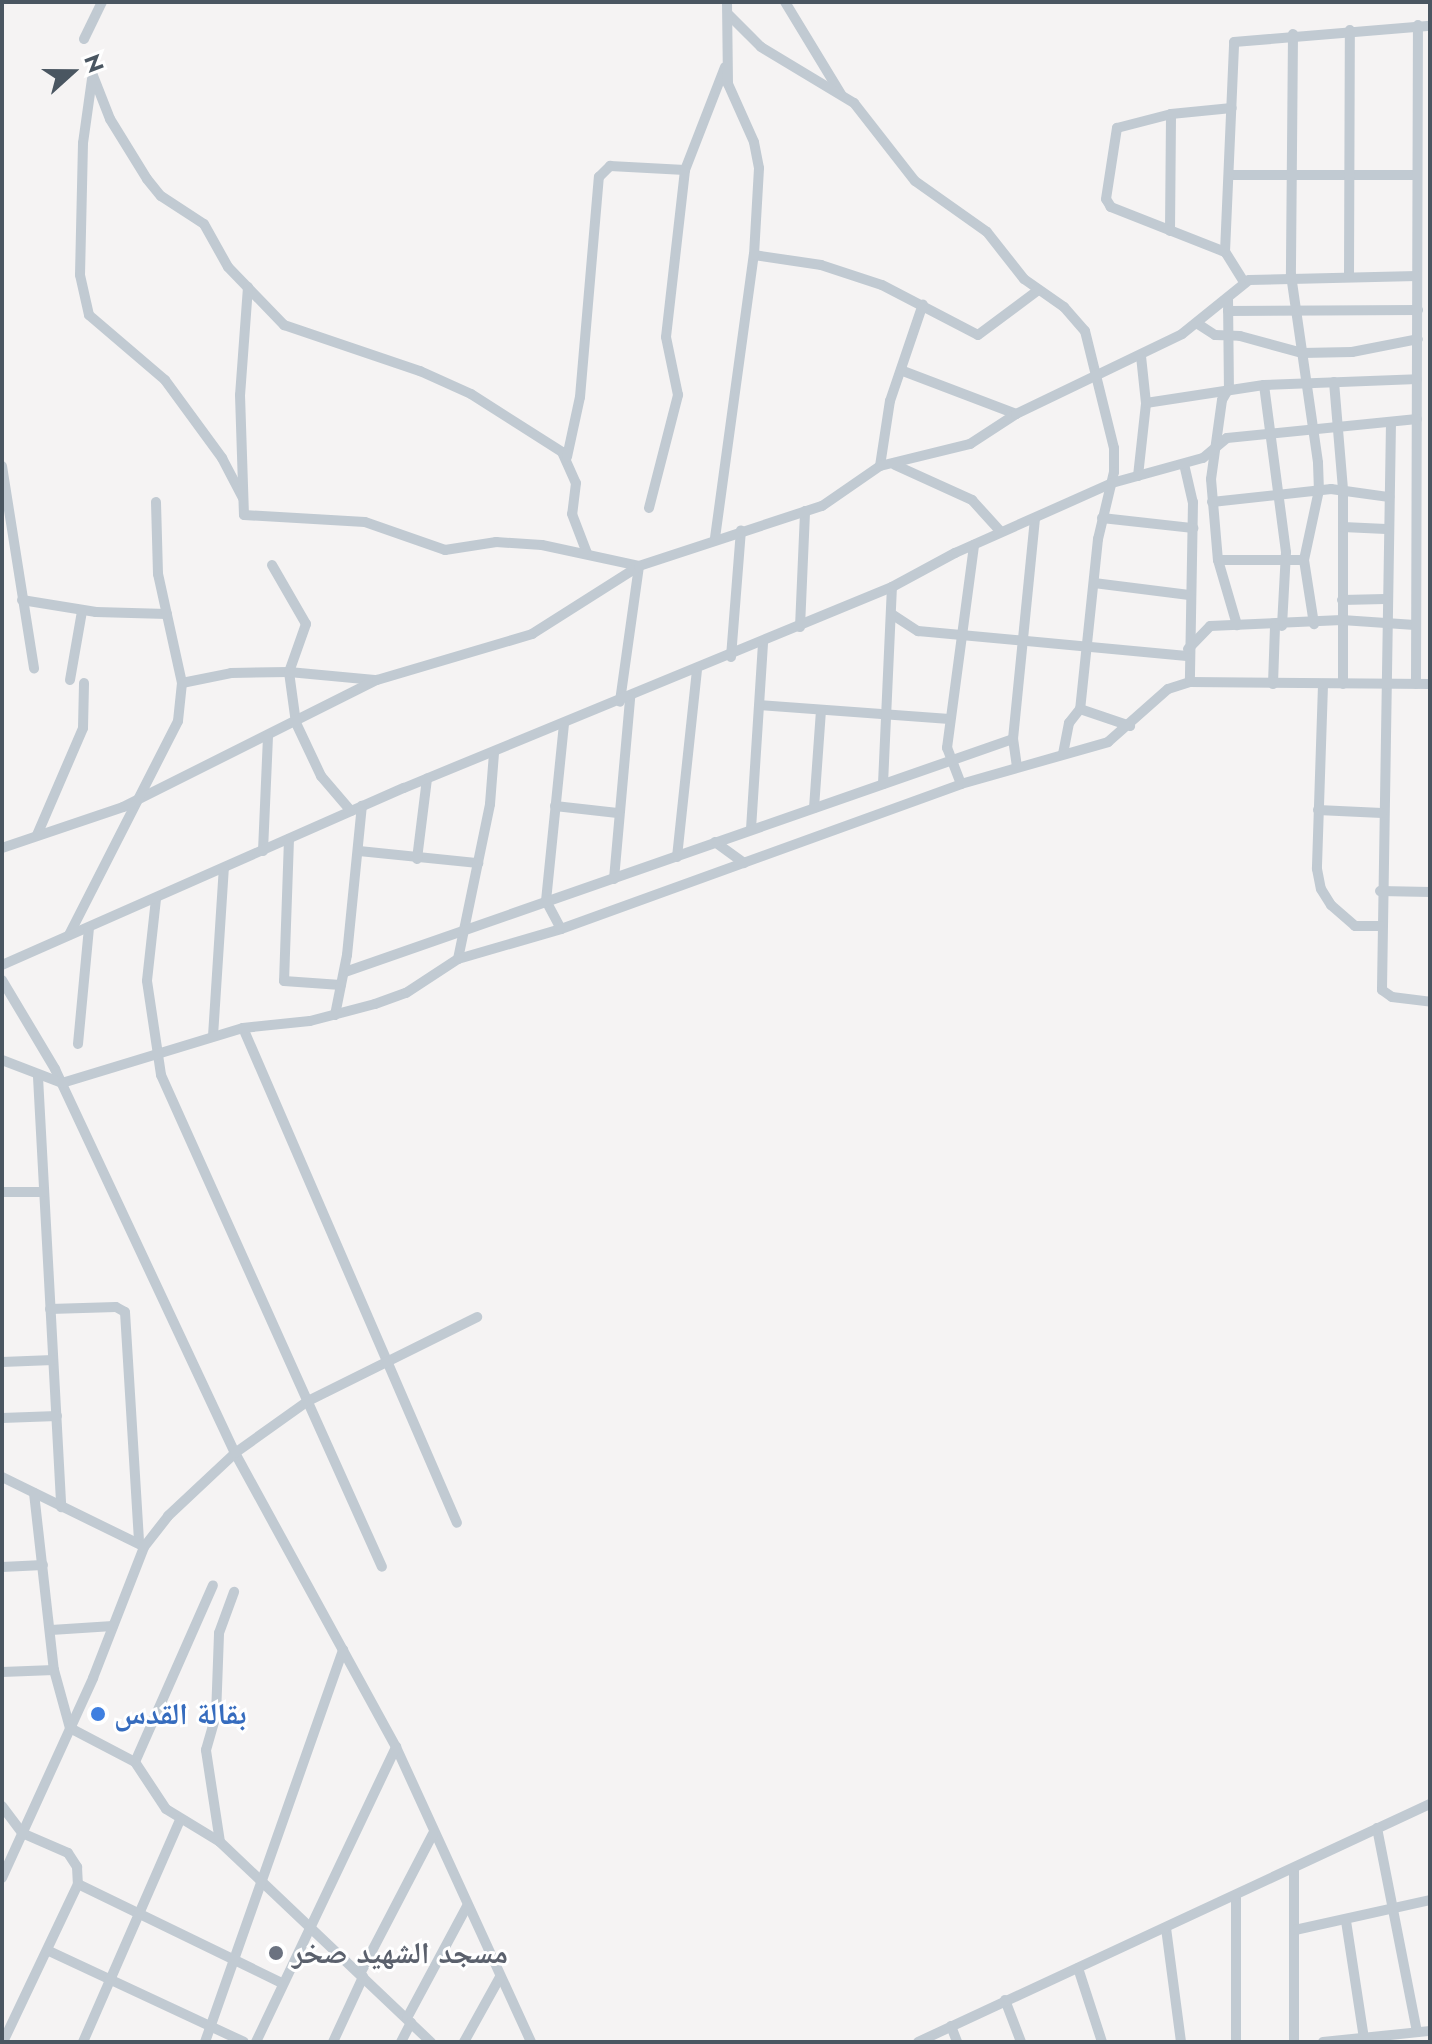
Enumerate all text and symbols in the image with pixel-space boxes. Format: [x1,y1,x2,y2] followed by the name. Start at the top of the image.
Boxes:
[32,32,112,112] north arrow
[76,50,112,77] text: N
[114,1696,247,1732] place label: بقالة القدس
[89,1705,107,1723] marker: بقالة القدس
[292,1935,508,1971] place label: مسجد الشهيد صخر
[267,1944,285,1962] marker: مسجد الشهيد صخر

